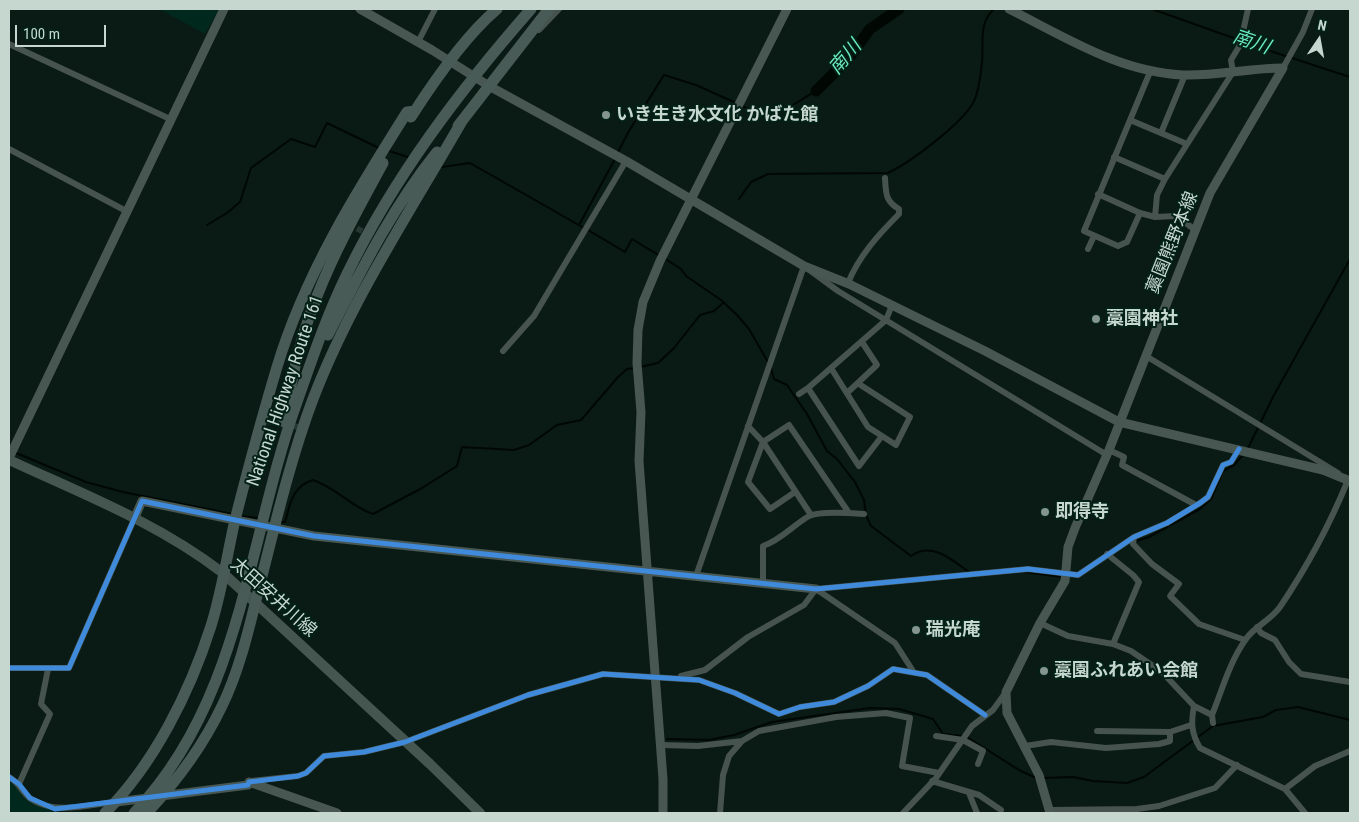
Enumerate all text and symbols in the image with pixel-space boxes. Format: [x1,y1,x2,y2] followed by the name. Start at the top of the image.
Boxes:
[18,15,109,47] scale bar
[1294,15,1344,65] north arrow
[1316,17,1328,34] text: N
[23,25,60,43] text: 100 m
[1229,26,1273,60] water label: 南川
[825,36,867,80] water label: 南川
[616,104,818,126] place label: いき生き水文化 かばた館
[600,109,612,121] marker: いき生き水文化 かばた館
[1143,189,1203,297] street label: 藁園熊野本線
[243,293,329,489] street label: National Highway Route 161
[1106,308,1178,330] place label: 藁園神社
[1090,313,1102,325] marker: 藁園神社
[1055,501,1109,523] place label: 即得寺
[1039,506,1051,518] marker: 即得寺
[226,554,320,642] street label: 太田安井川線
[926,619,980,641] place label: 瑞光庵
[910,624,922,636] marker: 瑞光庵
[1054,660,1198,682] place label: 藁園ふれあい会館
[1038,665,1050,677] marker: 藁園ふれあい会館

